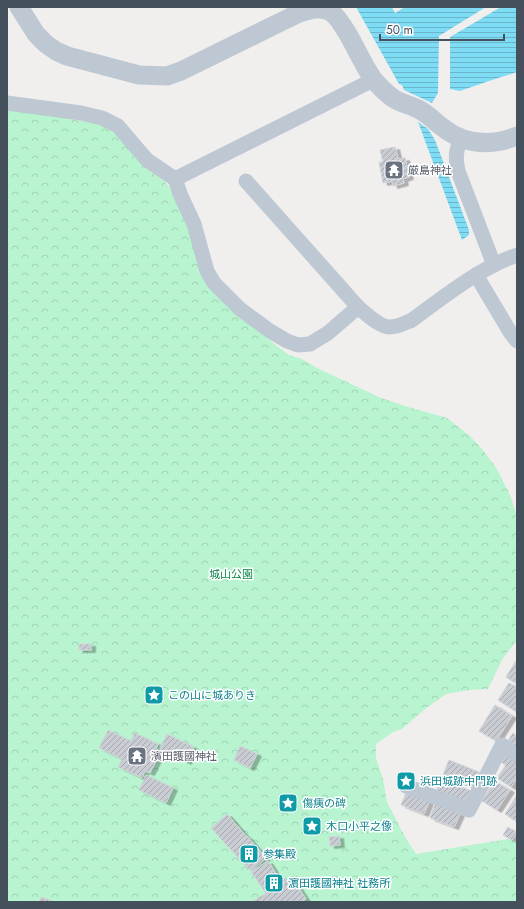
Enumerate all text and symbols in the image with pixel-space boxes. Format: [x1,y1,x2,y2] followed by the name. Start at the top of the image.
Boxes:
[380,16,504,42] scale bar
[386,21,413,39] text: 50 m
[383,159,405,181] temple icon: 厳島神社
[408,162,452,178] place label: 厳島神社
[209,566,253,582] park label: 城山公園
[143,684,165,706] place icon: この山に城ありき
[168,687,256,703] place label: この山に城ありき
[126,745,148,767] temple icon: 濱田護國神社
[151,748,217,764] place label: 濱田護國神社
[395,770,417,792] place icon: 浜田城跡中門跡
[420,773,497,789] place label: 浜田城跡中門跡
[277,792,299,814] place icon: 傷痍の碑
[302,795,346,811] place label: 傷痍の碑
[301,815,323,837] place icon: 木口小平之像
[326,818,392,834] place label: 木口小平之像
[238,843,260,865] building icon: 参集殿
[263,846,296,862] place label: 参集殿
[263,872,285,894] building icon: 濵田護國神社 社務所
[288,875,391,891] place label: 濵田護國神社 社務所

